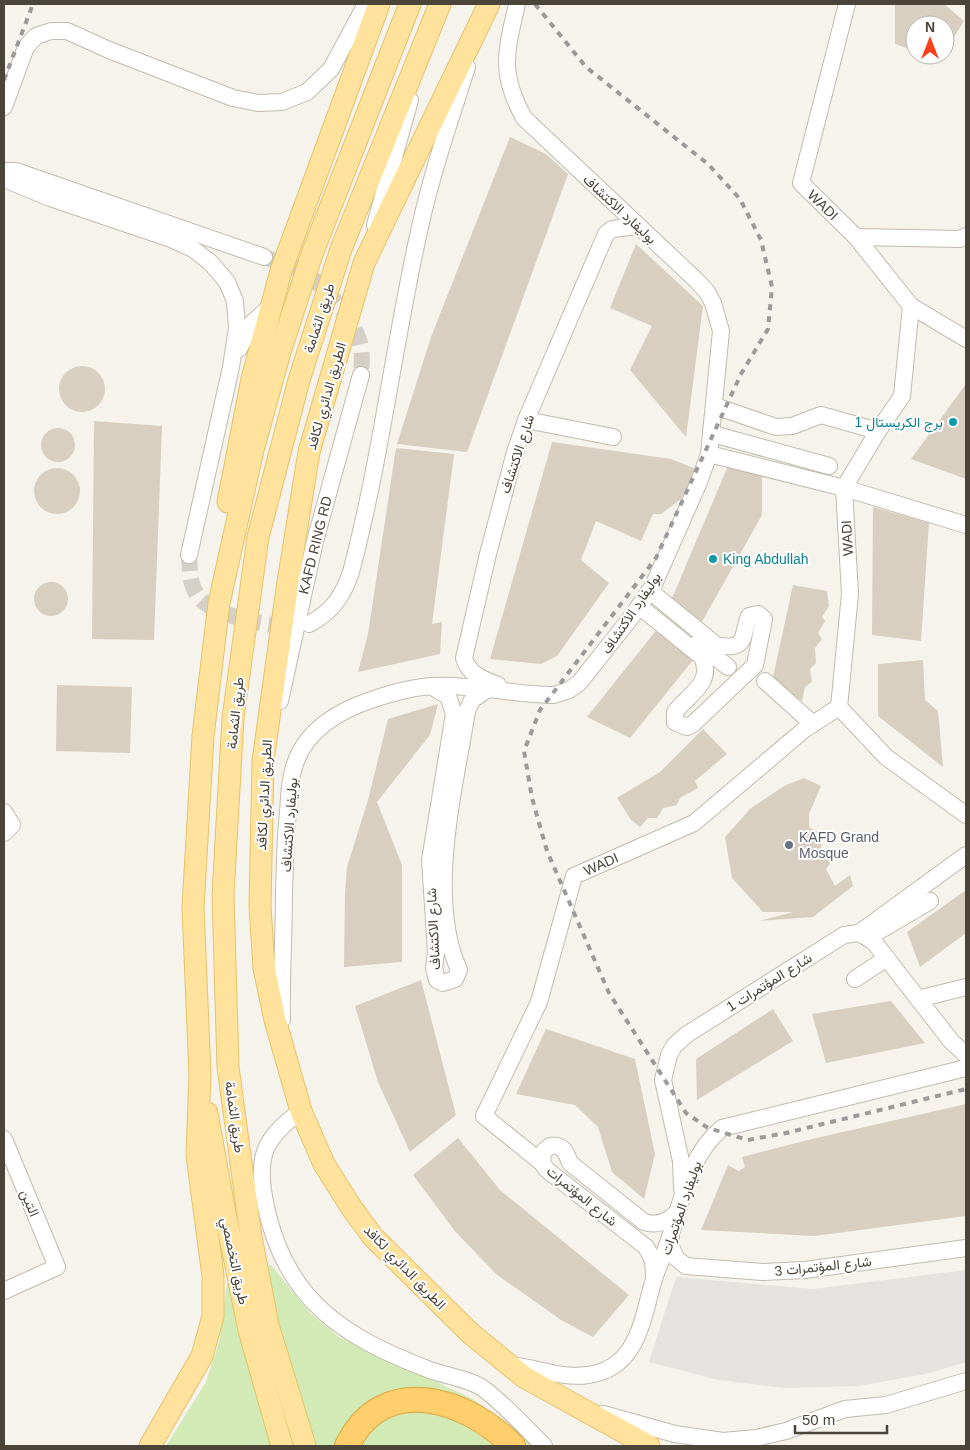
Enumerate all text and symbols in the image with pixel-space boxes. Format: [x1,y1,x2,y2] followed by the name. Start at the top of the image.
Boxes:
[905,15,955,65] north arrow
[925,19,935,35] text: N
[579,171,660,248] street label: بوليفارد الاكتشاف
[804,187,842,223] street label: WADI
[300,281,339,355] street label: طريق الثمامة
[303,340,353,453] street label: الطريق الدائري لكافد
[497,412,540,496] street label: شارع الاكتشاف
[855,414,943,433] place label: برج الكريستال 1
[947,416,959,428] marker: برج الكريستال 1
[295,494,335,596] street label: KAFD RING RD
[838,520,856,556] street label: WADI
[723,551,809,567] place label: King Abdullah
[707,553,719,565] marker: King Abdullah
[598,569,665,657] street label: بوليفارد الاكتشاف
[223,676,248,750] street label: طريق الثمامة
[253,739,279,851] street label: الطريق الدائري لكافد
[278,777,301,873] street label: بوليفارد الاكتشاف
[799,829,879,861] place label: KAFD Grand Mosque
[783,839,795,851] marker: KAFD Grand Mosque
[581,849,621,879] street label: WADI
[423,887,446,970] street label: شارع الاكتشاف
[723,949,816,1017] street label: شارع المؤتمرات 1
[221,1080,248,1154] street label: طريق الثمامة
[657,1159,705,1257] street label: بوليفارد المؤتمرات
[542,1163,620,1232] street label: شارع المؤتمرات
[16,1187,43,1219] street label: التين
[214,1216,252,1307] street label: طريق التخصصي
[358,1221,449,1315] street label: الطريق الدائري لكافد
[774,1253,873,1282] street label: شارع المؤتمرات 3
[795,1402,888,1434] scale bar
[802,1411,835,1428] text: 50 m

